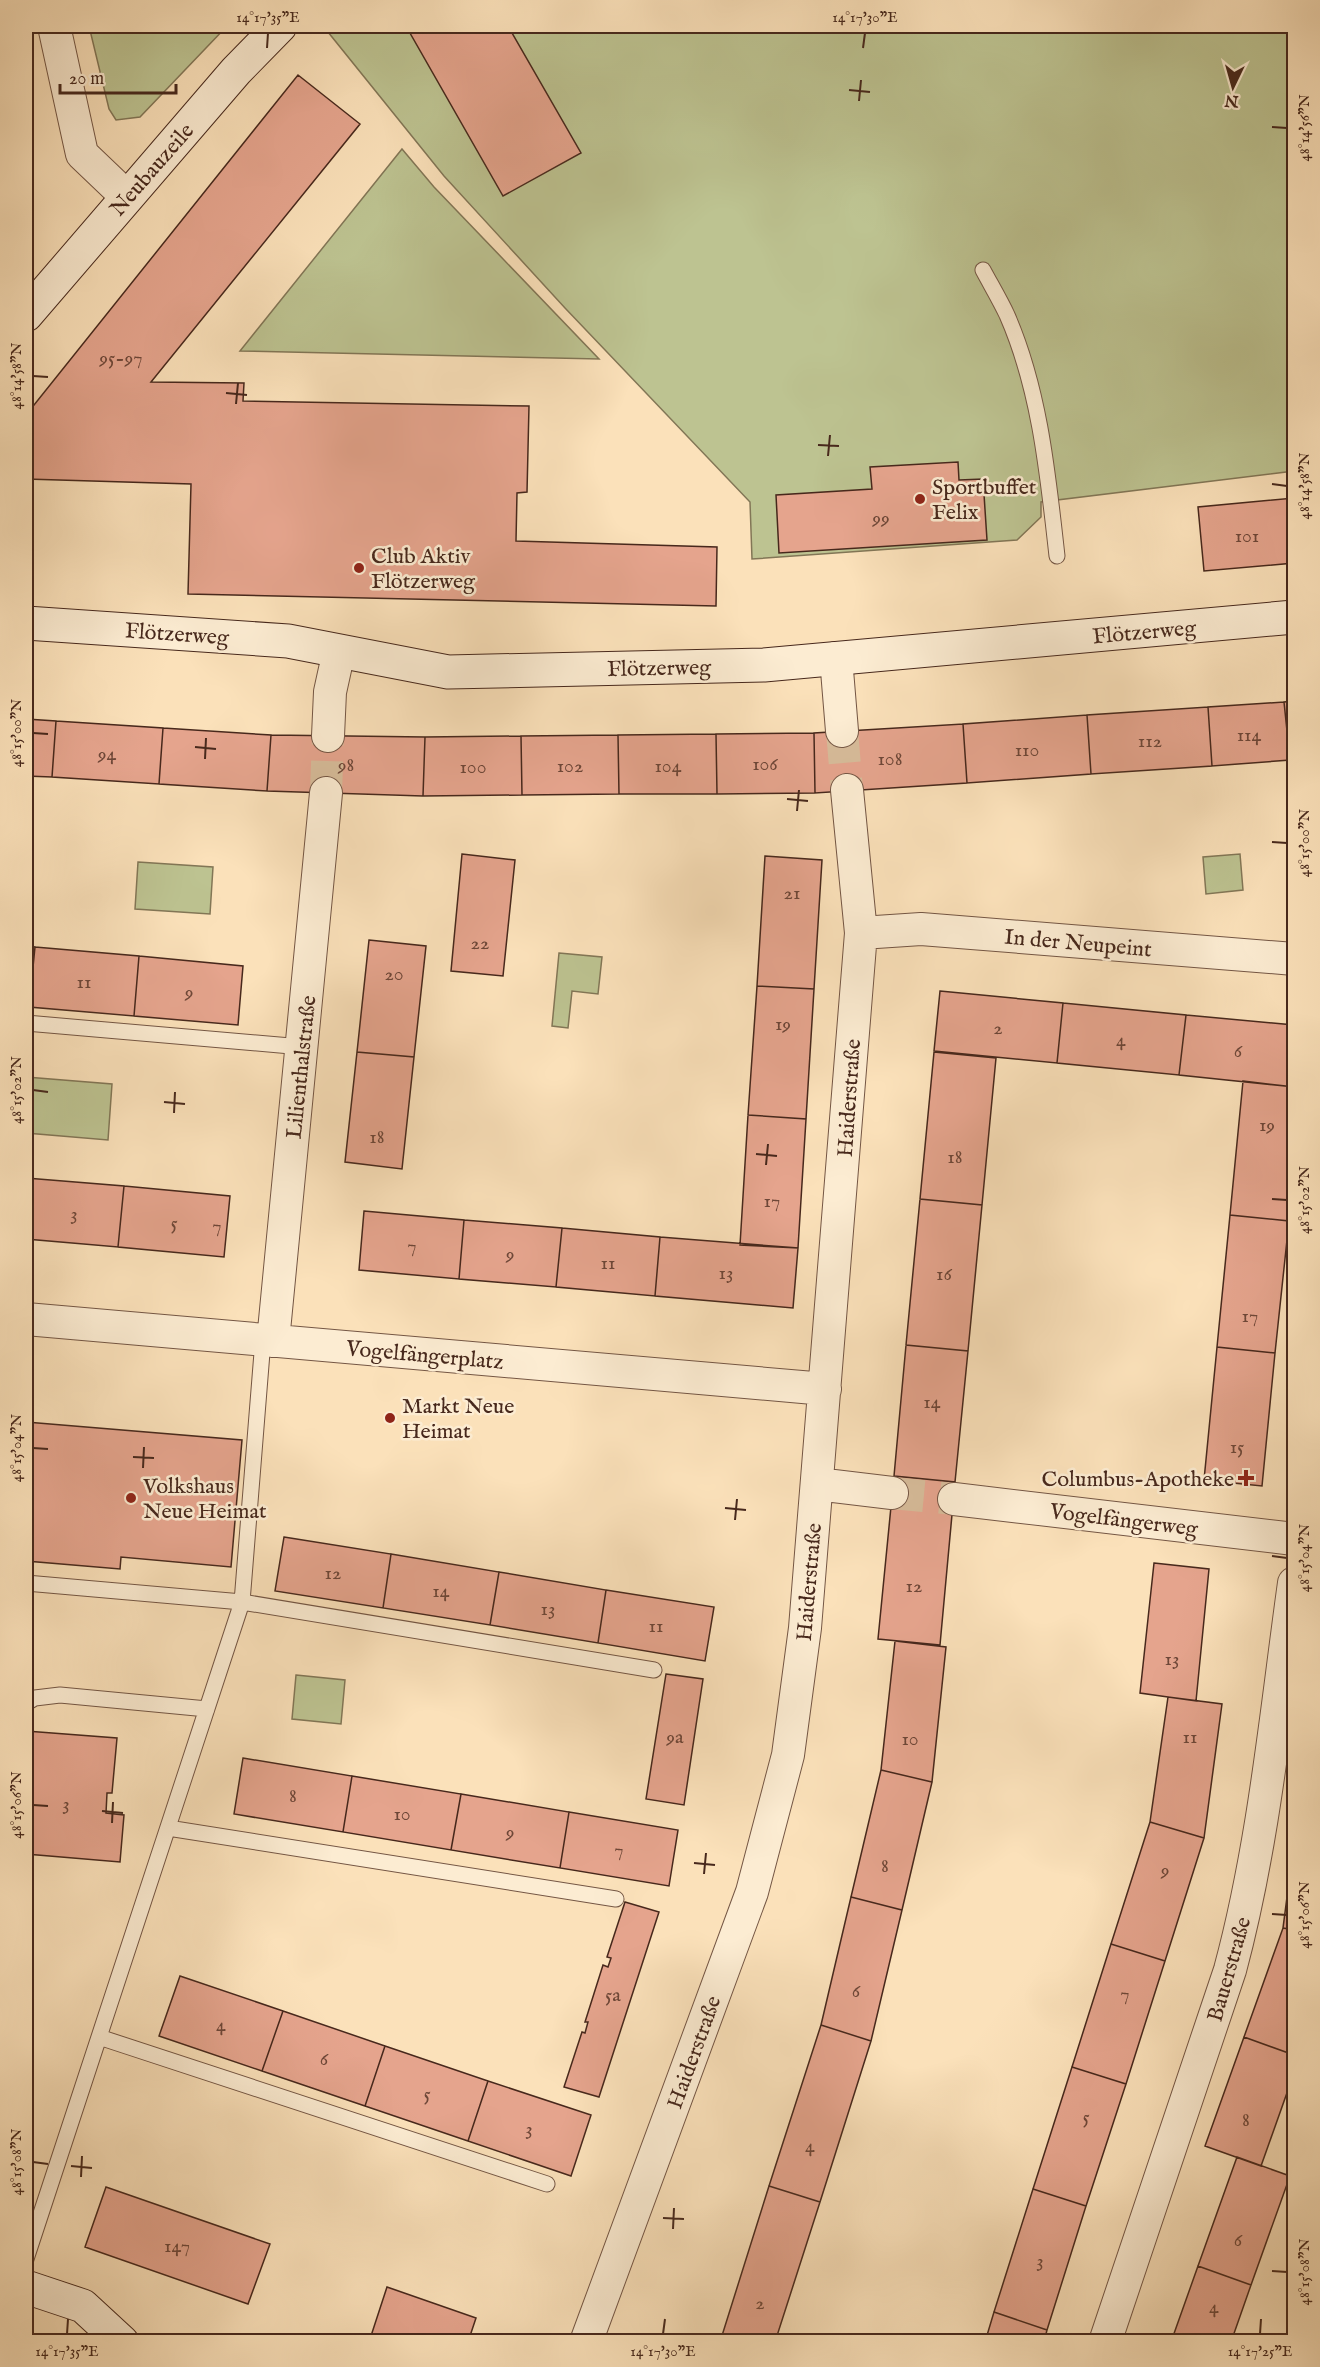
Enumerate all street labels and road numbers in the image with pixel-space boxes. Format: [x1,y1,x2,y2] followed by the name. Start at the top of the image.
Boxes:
[104,118,201,223] street label: Neubauzeile
[1091,614,1198,651] street label: Flötzerweg
[124,617,231,653] street label: Flötzerweg
[607,654,712,684] street label: Flötzerweg
[1003,924,1153,964] street label: In der Neupeint
[281,994,323,1140] street label: Lilienthalstraße
[832,1038,868,1158] street label: Haiderstraße
[344,1335,505,1377] street label: Vogelfängerplatz
[1047,1498,1200,1544] street label: Vogelfängerweg
[791,1522,829,1642] street label: Haiderstraße
[1202,1914,1258,2025] street label: Bauerstraße
[661,1992,728,2113] street label: Haiderstraße

